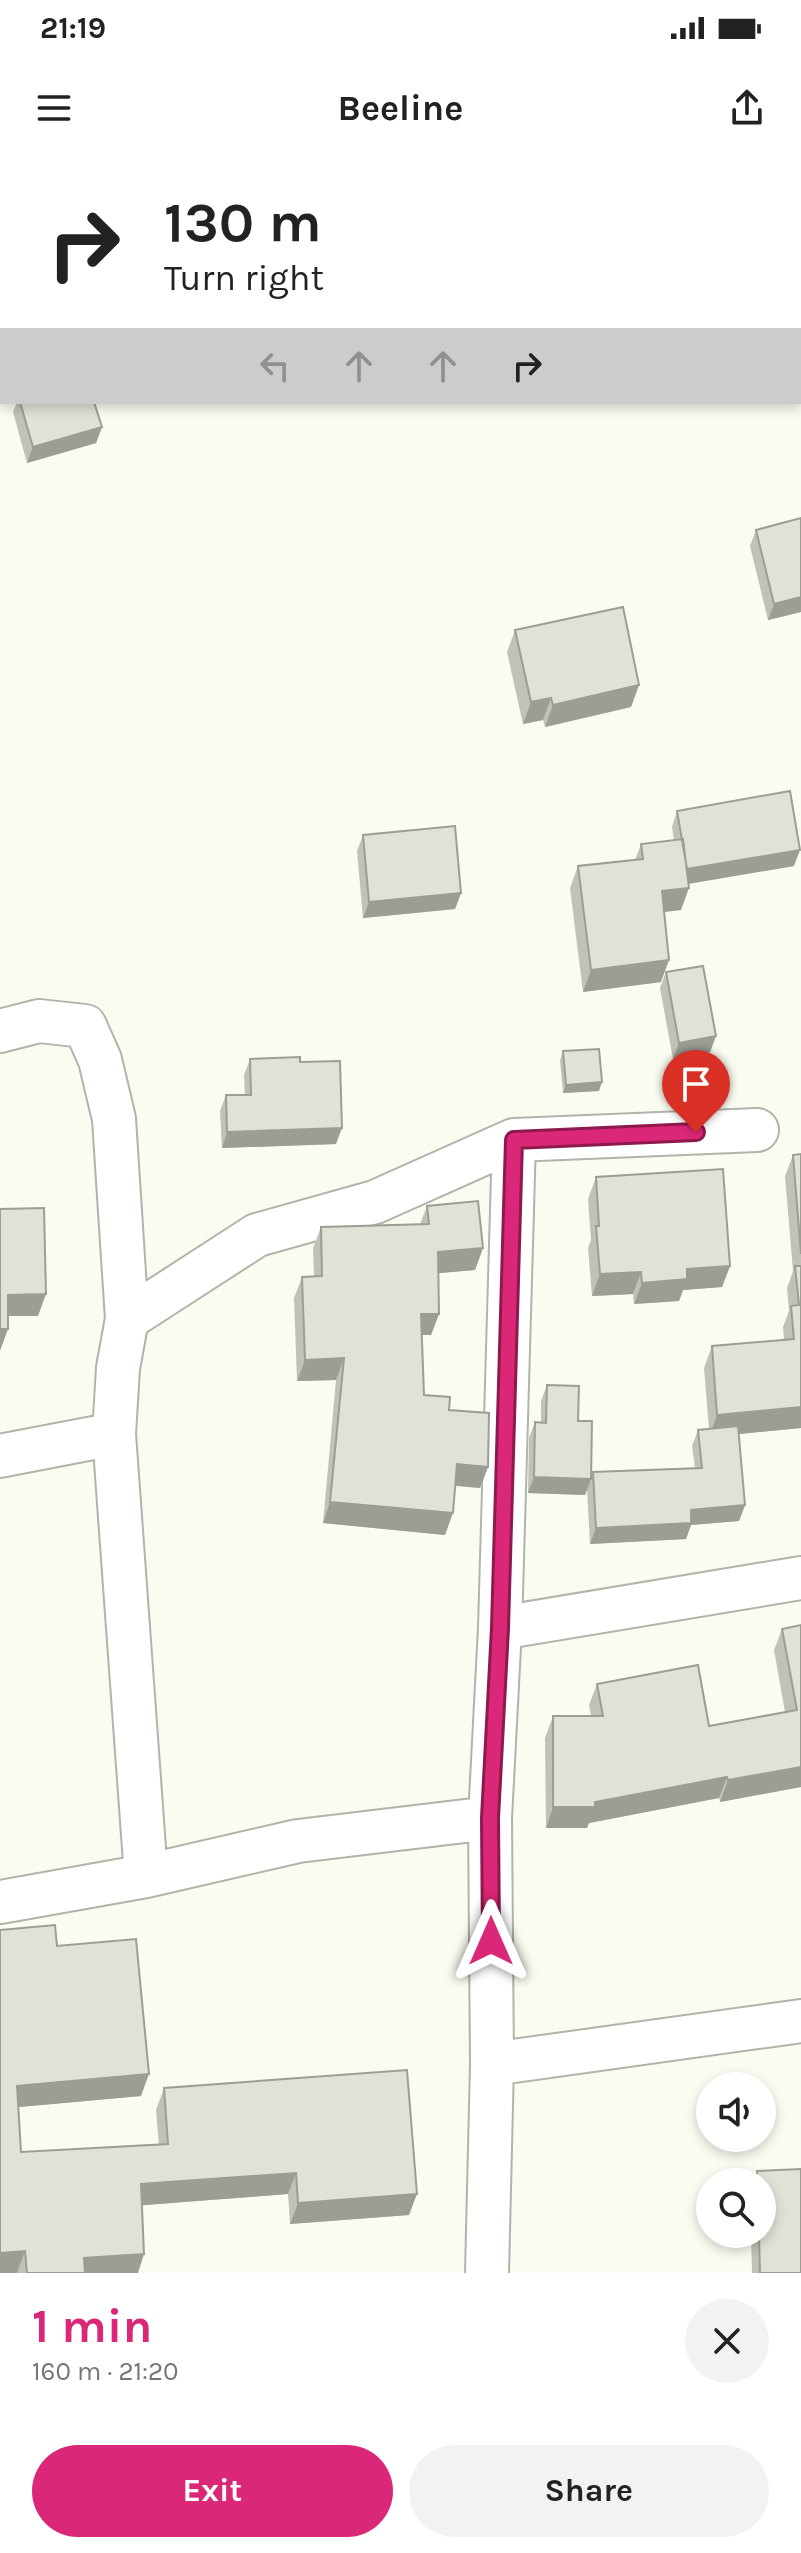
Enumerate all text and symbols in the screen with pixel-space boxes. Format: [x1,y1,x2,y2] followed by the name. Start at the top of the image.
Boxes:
[40,10,106,46] text: 21:19
[32,86,76,130] icon: menu
[725,86,769,130] icon: share
[338,87,463,129] text: Beeline
[164,190,322,255] text: 130 m
[32,192,136,296] icon: right
[164,257,324,299] text: Turn right
[253,344,297,388] icon: left
[337,344,381,388] icon: ahead
[421,344,465,388] icon: ahead
[505,344,549,388] icon: right
[662,1050,730,1132] pin
[674,1062,718,1106] icon: arrive
[449,1899,533,1983] position arrow
[696,2072,776,2248] map controls
[696,2072,776,2152] button: sound
[696,2168,776,2248] button: search
[32,2298,152,2354] text: 1 min
[685,2299,769,2383] button: close
[32,2356,179,2387] text: 160 m · 21:20
[32,2445,393,2537] button: Exit
[409,2445,769,2537] button: Share

